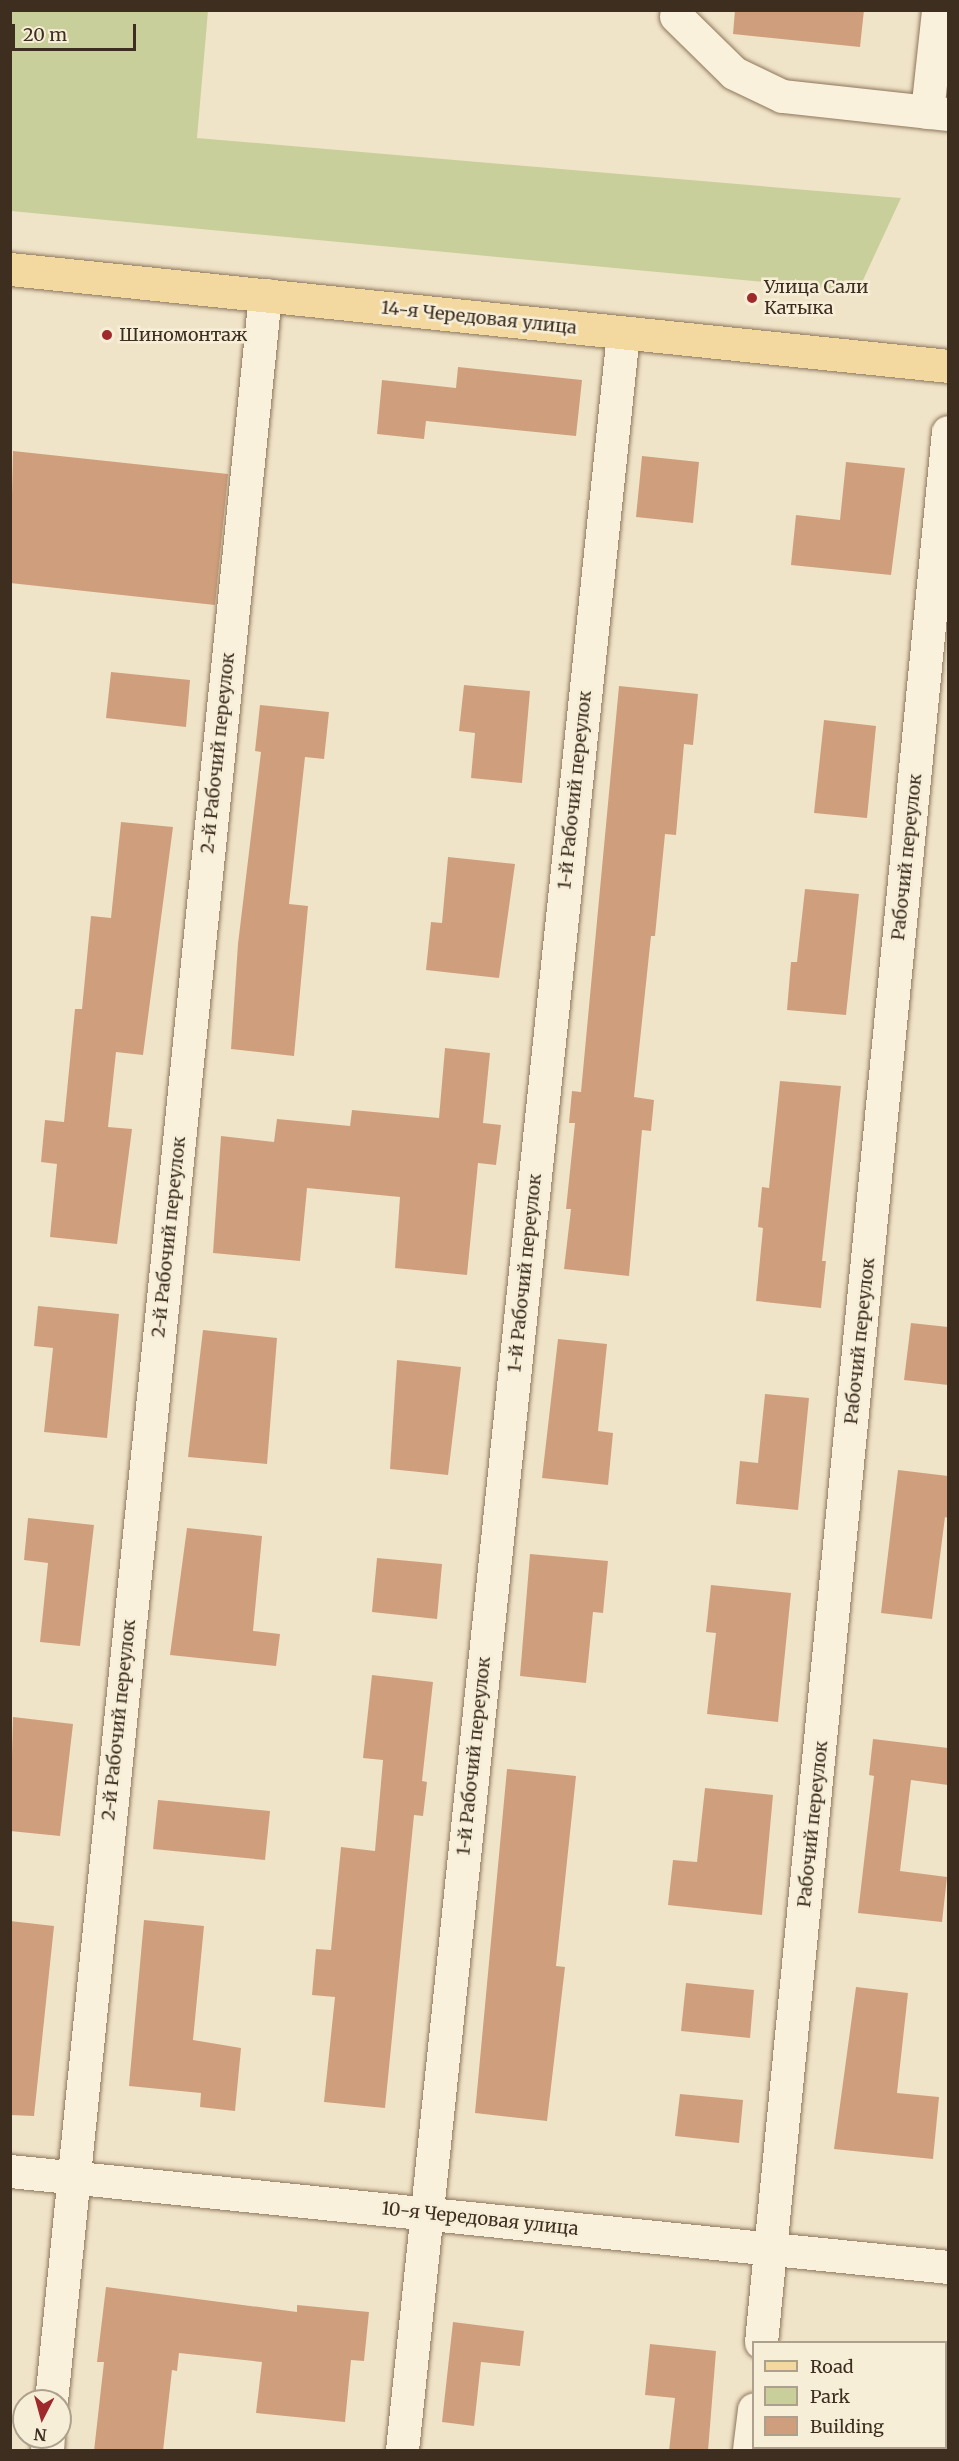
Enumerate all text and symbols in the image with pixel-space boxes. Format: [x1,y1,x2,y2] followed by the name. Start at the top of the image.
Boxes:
[15,12,140,50] scale bar
[23,23,67,46] text: 20 m
[764,277,868,320] place label: Улица Сали Катыка
[745,291,759,305] marker: Улица Сали Катыка
[380,297,578,339] street label: 14-я Чередовая улица
[119,324,247,346] place label: Шиномонтаж
[100,328,114,342] marker: Шиномонтаж
[197,651,239,855] street label: 2-й Рабочий переулок
[554,690,596,890] street label: 1-й Рабочий переулок
[888,773,926,941] street label: Рабочий переулок
[148,1135,190,1339] street label: 2-й Рабочий переулок
[504,1173,546,1373] street label: 1-й Рабочий переулок
[841,1257,879,1425] street label: Рабочий переулок
[98,1618,140,1822] street label: 2-й Рабочий переулок
[453,1656,495,1856] street label: 1-й Рабочий переулок
[794,1740,832,1908] street label: Рабочий переулок
[381,2198,579,2240] street label: 10-я Чередовая улица
[752,2341,947,2449] legend
[810,2355,854,2378] text: Road
[810,2385,850,2408] text: Park
[12,2389,72,2449] north arrow
[810,2415,884,2438] text: Building
[33,2424,48,2446] text: N

